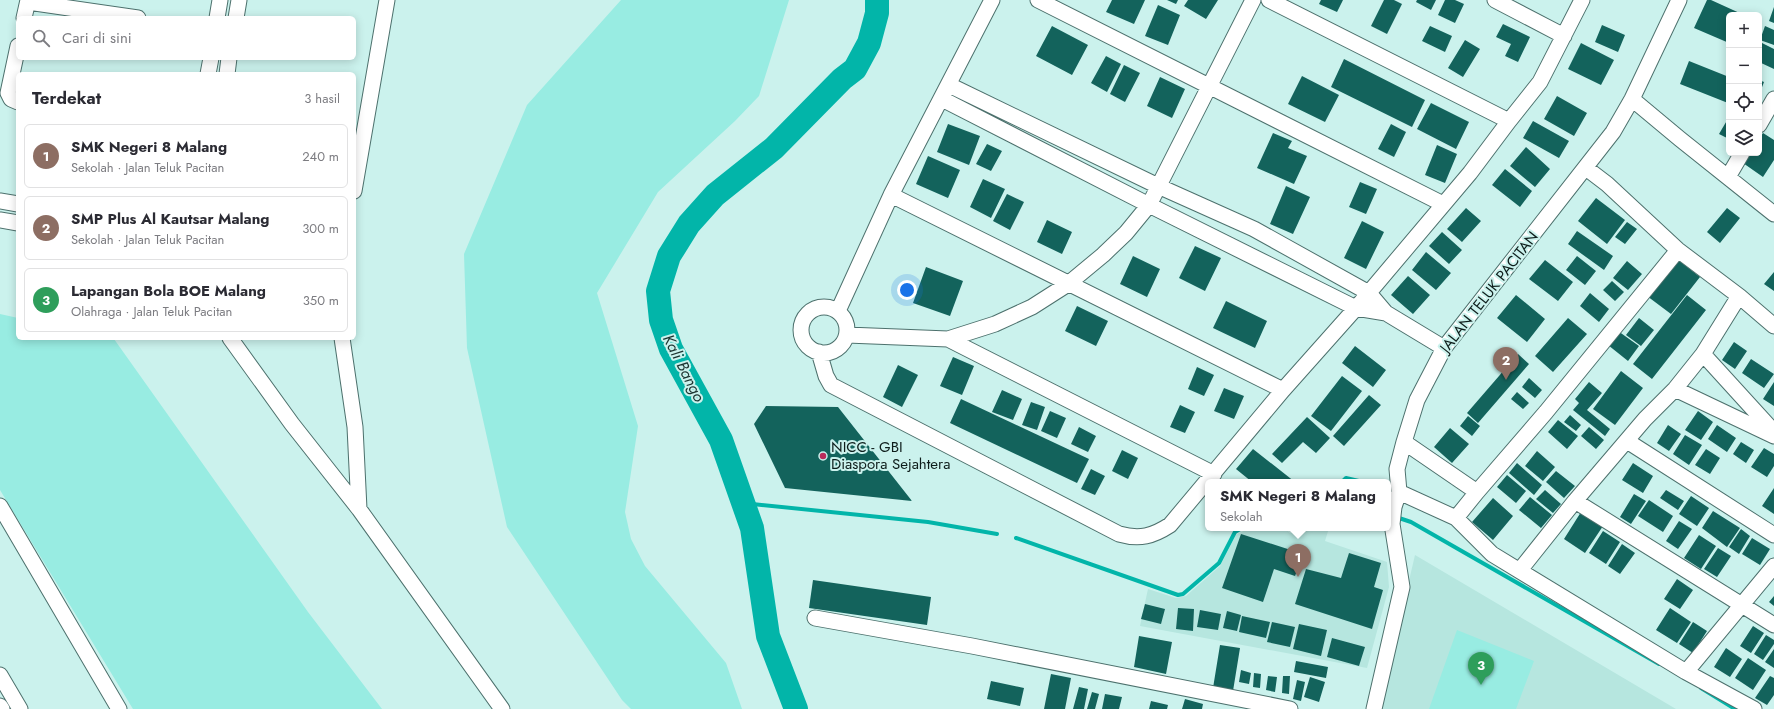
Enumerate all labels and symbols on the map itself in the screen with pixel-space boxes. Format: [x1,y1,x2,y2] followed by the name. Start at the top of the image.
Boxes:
[1433,227,1543,359] street label: JALAN TELUK PACITAN
[897,280,917,300] your location
[657,330,711,406] water label: Kali Bango
[1493,347,1519,380] pin: 2
[831,436,950,475] place label: NICC - GBI Diaspora Sejahtera
[818,451,828,461] marker: NICC - GBI Diaspora Sejahtera
[1285,544,1311,577] pin: 1
[1468,652,1494,685] pin: 3

